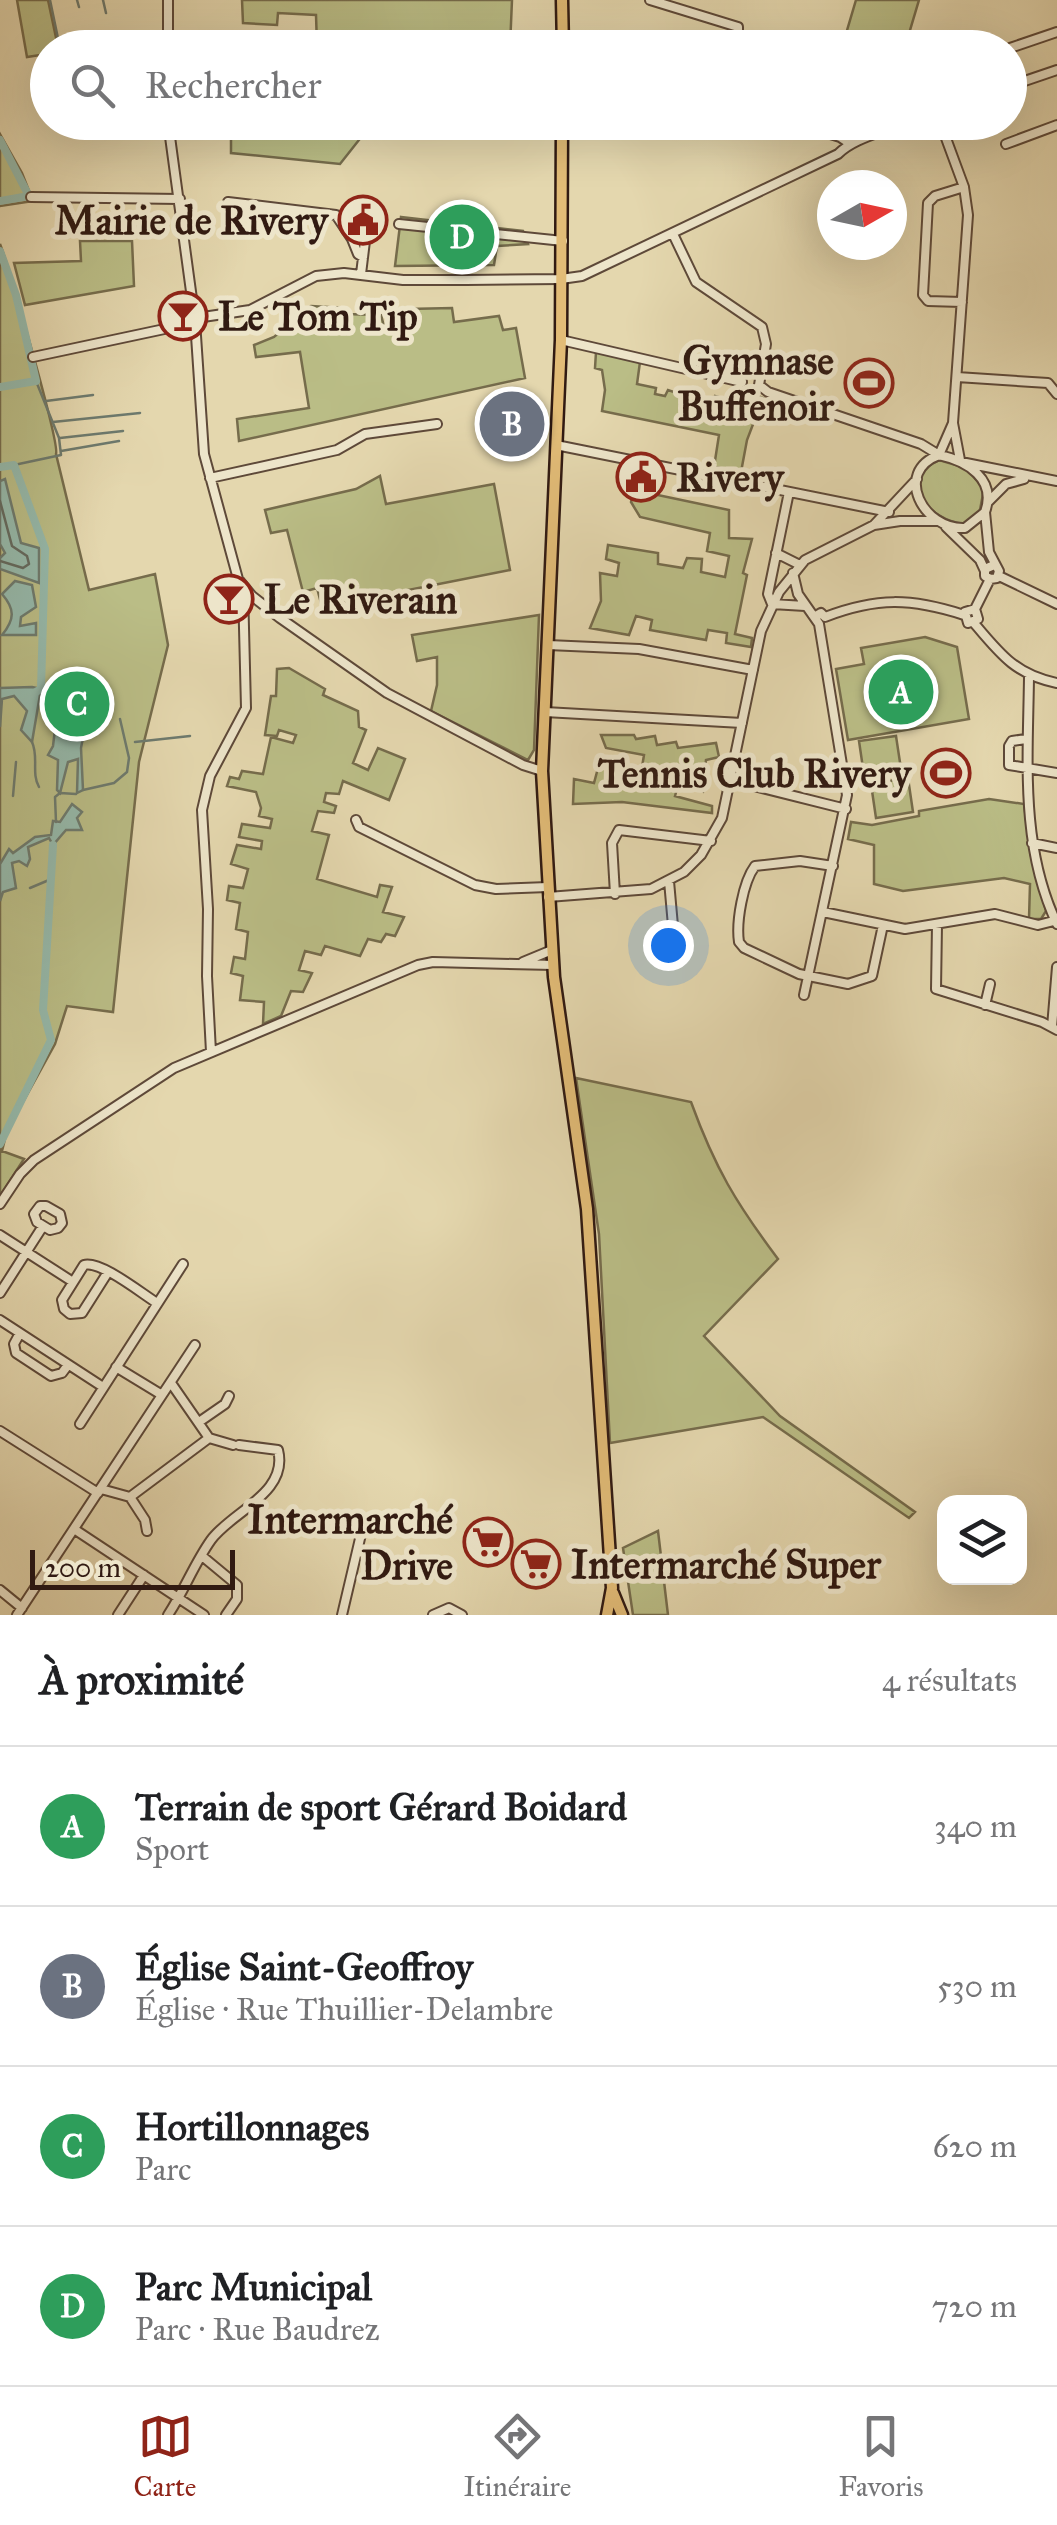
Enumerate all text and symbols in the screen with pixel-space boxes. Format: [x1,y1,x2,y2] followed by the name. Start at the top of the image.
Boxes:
[30,30,1027,140] search box
[65,58,120,113] icon: search
[145,62,321,108] text: Rechercher
[817,170,907,260] north arrow
[337,194,389,246] public building icon: Mairie de Rivery
[55,196,329,245] place label: Mairie de Rivery
[430,200,494,274] pin: D
[157,290,209,342] bar icon: Le Tom Tip
[218,292,418,341] place label: Le Tom Tip
[678,336,835,431] place label: Gymnase Buffenoir
[843,357,895,409] sports icon: Gymnase Buffenoir
[480,386,544,462] pin: B
[615,451,667,503] public building icon: Rivery
[676,453,785,502] place label: Rivery
[203,573,255,625] bar icon: Le Riverain
[264,575,458,624] place label: Le Riverain
[868,654,934,730] pin: A
[44,666,110,742] pin: C
[920,747,972,799] sports icon: Tennis Club Rivery
[598,749,912,798] place label: Tennis Club Rivery
[643,920,694,971] your location
[248,1495,454,1590] place label: Intermarché Drive
[937,1495,1027,1585] map controls
[937,1495,1027,1585] button: layers
[462,1516,514,1568] supermarket icon: Intermarché Drive
[510,1538,562,1590] supermarket icon: Intermarché Super
[571,1540,882,1589] place label: Intermarché Super
[30,1545,235,1590] scale bar
[45,1550,121,1585] text: 200 m
[40,1654,244,1706] text: À proximité
[882,1661,1017,1700] text: 4 résultats
[135,1784,627,1830] text: Terrain de sport Gérard Boidard
[62,1807,83,1846] text: A
[934,1807,1017,1846] text: 340 m
[135,1830,209,1869] text: Sport
[135,1944,473,1990] text: Église Saint-Geoffroy
[62,1967,83,2006] text: B
[937,1967,1017,2006] text: 530 m
[135,1990,553,2029] text: Église · Rue Thuillier-Delambre
[135,2104,369,2150] text: Hortillonnages
[62,2127,83,2166] text: C
[932,2127,1017,2166] text: 620 m
[135,2150,192,2189] text: Parc
[135,2264,372,2310] text: Parc Municipal
[60,2287,85,2326] text: D
[932,2287,1017,2326] text: 720 m
[135,2310,380,2349] text: Parc · Rue Baudrez
[134,2409,197,2504] tab: Carte
[464,2409,571,2504] tab: Itinéraire
[838,2409,923,2504] tab: Favoris

